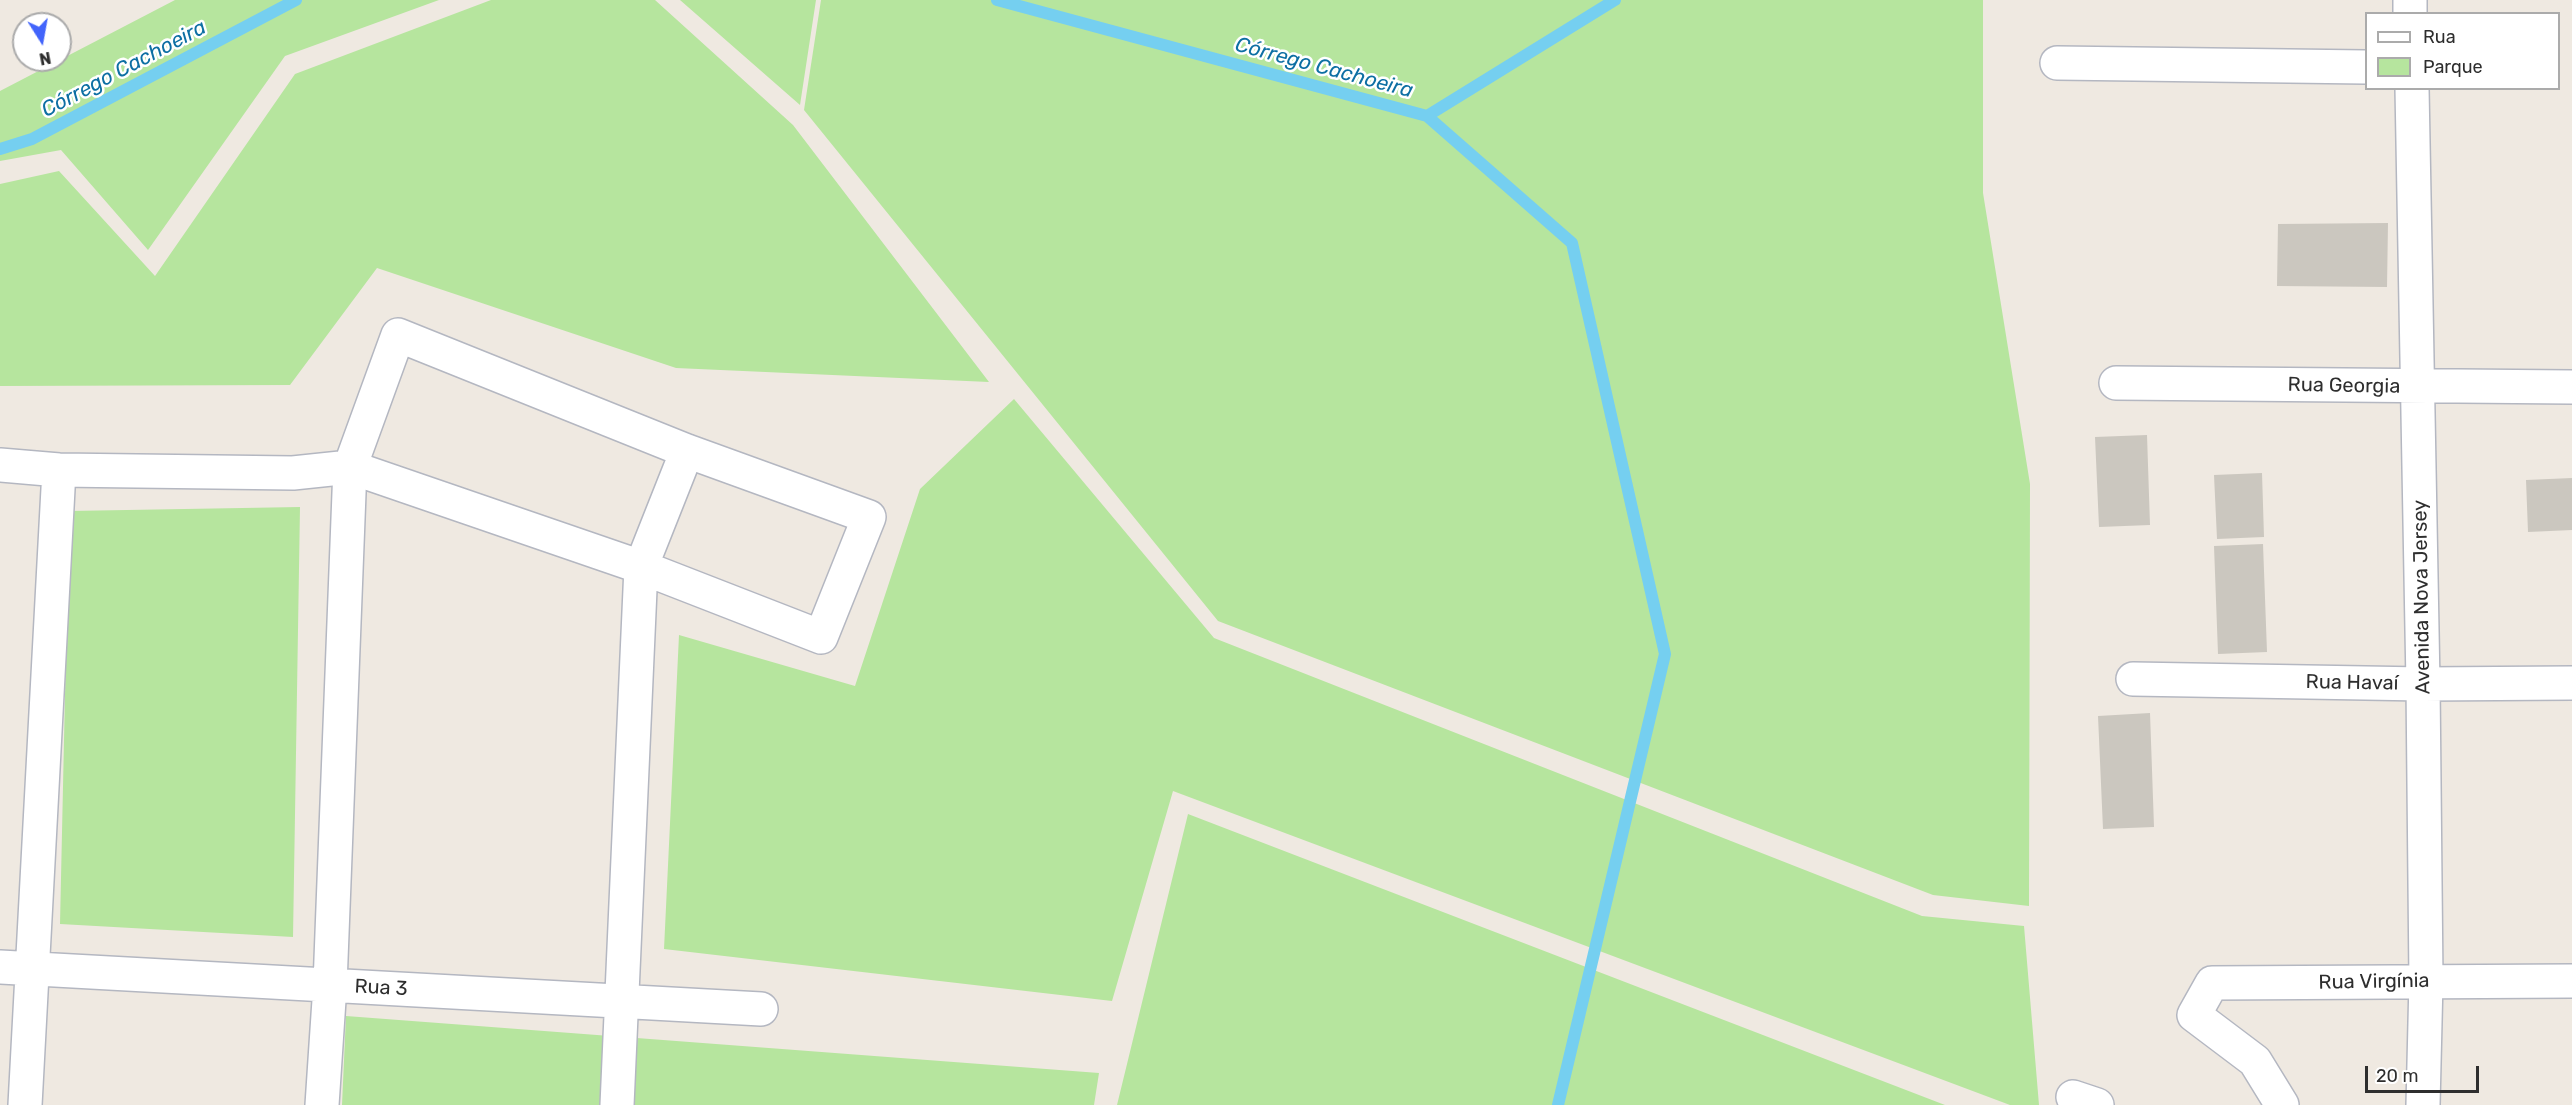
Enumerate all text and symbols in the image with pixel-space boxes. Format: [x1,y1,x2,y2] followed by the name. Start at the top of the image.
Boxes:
[12,12,72,72] north arrow
[2365,12,2560,90] legend
[37,15,211,123] water label: Córrego Cachoeira
[2423,26,2456,48] text: Rua
[1232,32,1416,104] water label: Córrego Cachoeira
[38,48,53,69] text: N
[2423,56,2483,78] text: Parque
[2288,373,2400,399] street label: Rua Georgia
[2408,499,2436,695] street label: Avenida Nova Jersey
[2305,670,2399,696] street label: Rua Havaí
[2318,969,2430,995] street label: Rua Virgínia
[354,975,408,1001] street label: Rua 3
[2368,1054,2482,1092] scale bar
[2376,1065,2418,1087] text: 20 m

